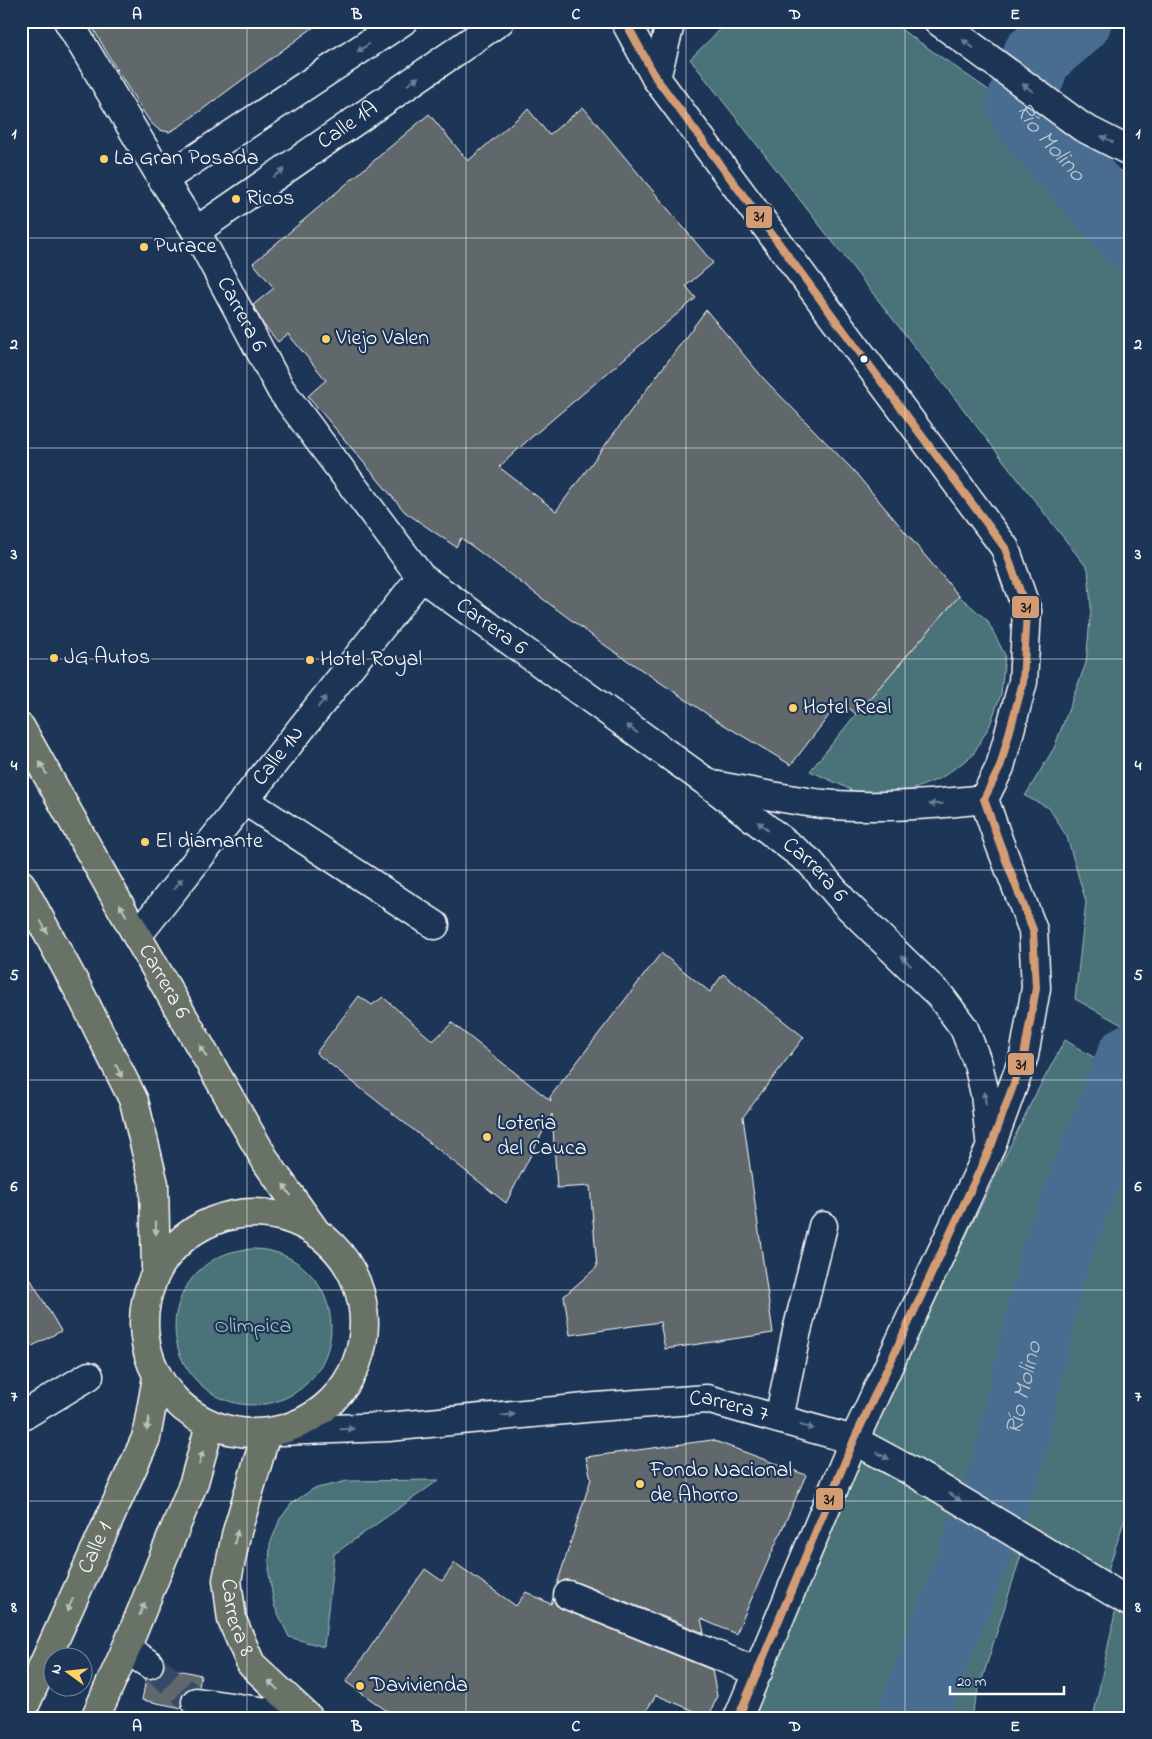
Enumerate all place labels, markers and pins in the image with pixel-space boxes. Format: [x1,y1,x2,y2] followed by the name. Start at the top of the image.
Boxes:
[114,143,259,175] place label: La Gran Posada
[98,153,110,165] marker: La Gran Posada
[246,183,295,215] place label: Ricos
[230,193,242,205] marker: Ricos
[154,231,216,263] place label: Purace
[138,241,150,253] marker: Purace
[335,323,429,355] place label: Viejo Valen
[320,333,332,345] marker: Viejo Valen
[859,354,869,364] unlabelled marker
[64,642,150,674] place label: JG Autos
[320,644,422,677] place label: Hotel Royal
[48,652,60,664] marker: JG Autos
[304,654,316,666] marker: Hotel Royal
[803,692,891,724] place label: Hotel Real
[787,702,799,714] marker: Hotel Real
[155,826,263,858] place label: El diamante
[139,836,151,848] marker: El diamante
[497,1108,587,1165] place label: Loteria del Cauca
[481,1131,493,1143] marker: Loteria del Cauca
[649,1455,792,1512] place label: Fondo Nacional de Ahorro
[634,1478,646,1490] marker: Fondo Nacional de Ahorro
[369,1670,468,1702] place label: Davivienda
[354,1680,366,1692] marker: Davivienda

